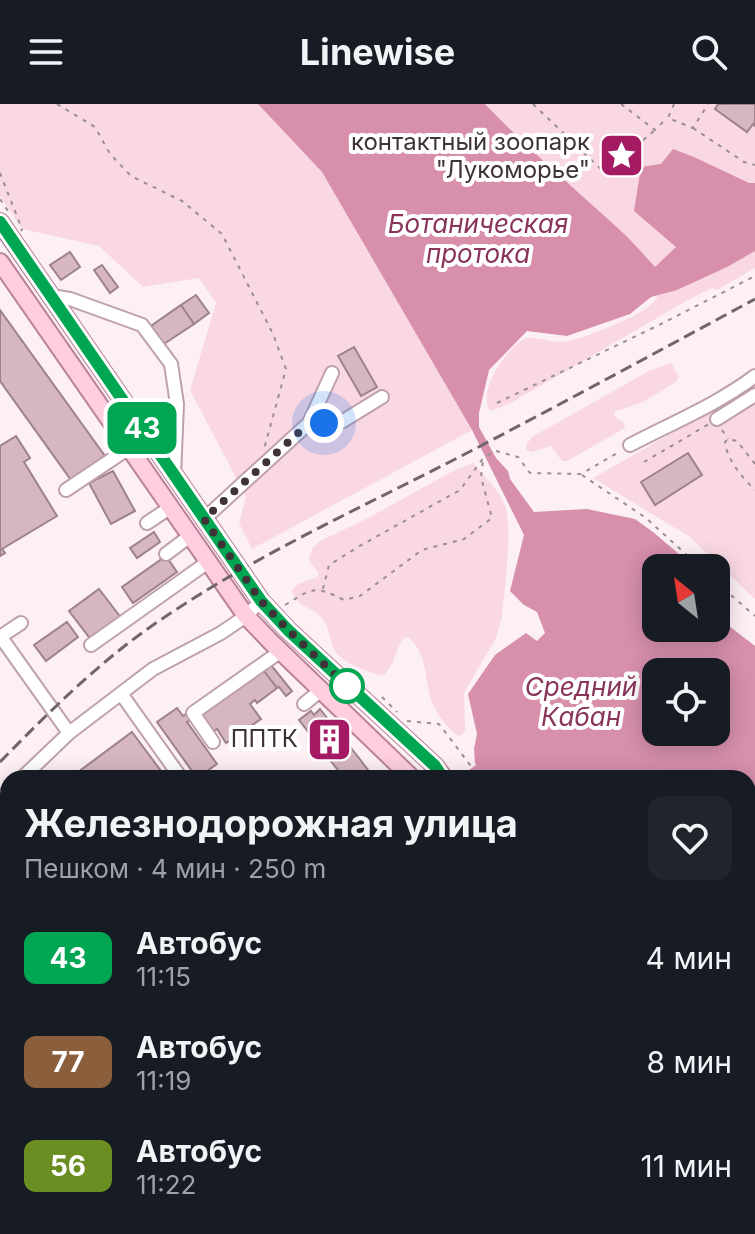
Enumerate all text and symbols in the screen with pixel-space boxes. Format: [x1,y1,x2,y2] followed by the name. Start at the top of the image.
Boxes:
[24,30,68,74] icon: menu
[300,30,455,74] text: Linewise
[687,30,731,74] icon: search
[351,127,590,184] place label: контактный зоопарк "Лукоморье"
[597,132,645,180] place icon: контактный зоопарк "Лукоморье"
[388,208,568,269] water label: Ботаническая протока
[106,402,178,454] line badge: 43
[304,403,344,443] your location
[123,411,161,445] text: 43
[642,554,730,642] north arrow
[642,554,730,746] map controls
[642,658,730,746] button: locate
[330,669,364,703] unlabelled marker
[525,671,637,732] water label: Средний Кабан
[305,715,353,763] building icon: ППТК
[231,724,298,753] place label: ППТК
[648,796,732,880] button: heart
[24,800,518,846] text: Железнодорожная улица
[24,853,326,884] text: Пешком · 4 мин · 250 m
[136,925,262,961] text: Автобус
[646,940,732,976] text: 4 мин
[49,941,87,975] text: 43
[136,961,191,992] text: 11:15
[136,1029,262,1065] text: Автобус
[646,1044,732,1080] text: 8 мин
[51,1045,85,1079] text: 77
[136,1065,191,1096] text: 11:19
[136,1133,262,1169] text: Автобус
[641,1148,732,1184] text: 11 мин
[50,1149,86,1183] text: 56
[136,1169,196,1200] text: 11:22

